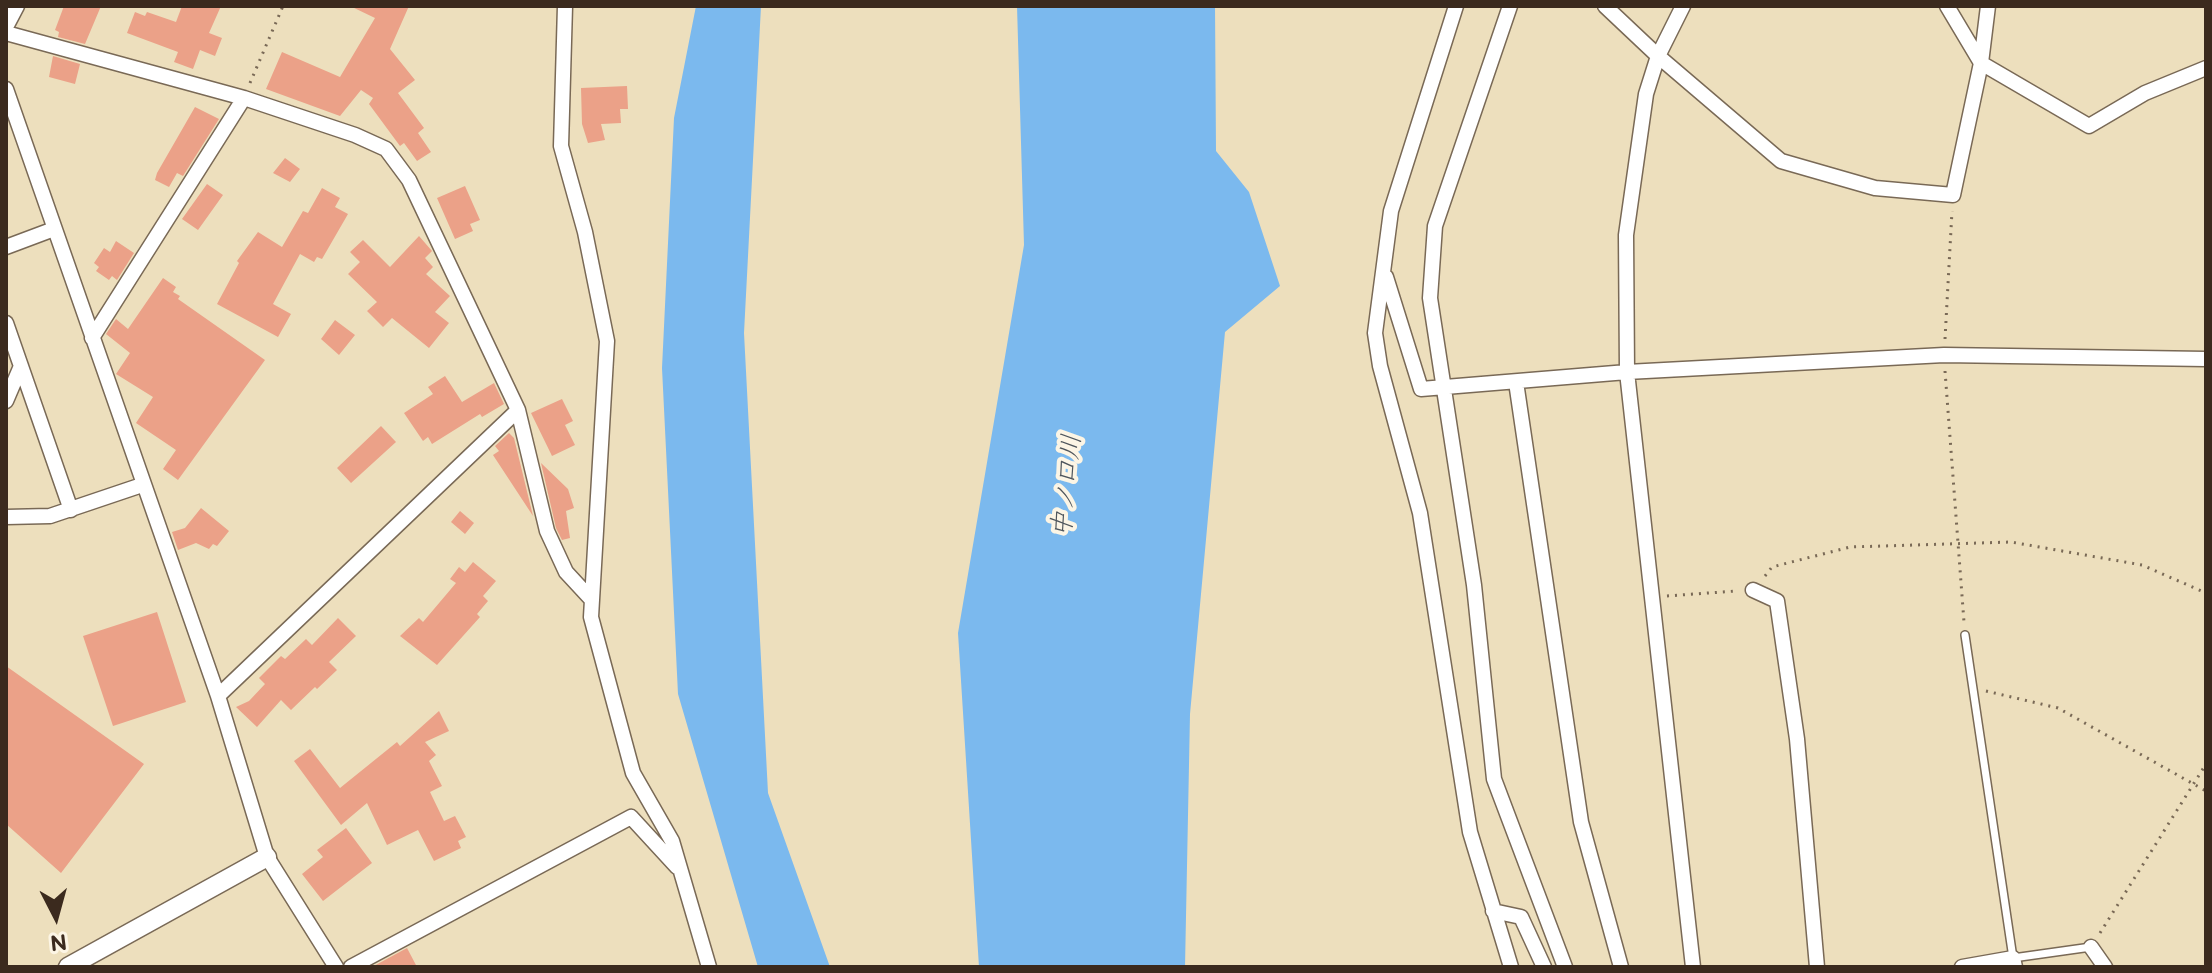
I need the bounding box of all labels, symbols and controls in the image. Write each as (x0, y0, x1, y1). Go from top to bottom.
water label: 中ノ口川 (1047, 433, 1089, 539)
north arrow (16, 877, 96, 957)
text: N (49, 927, 68, 956)

